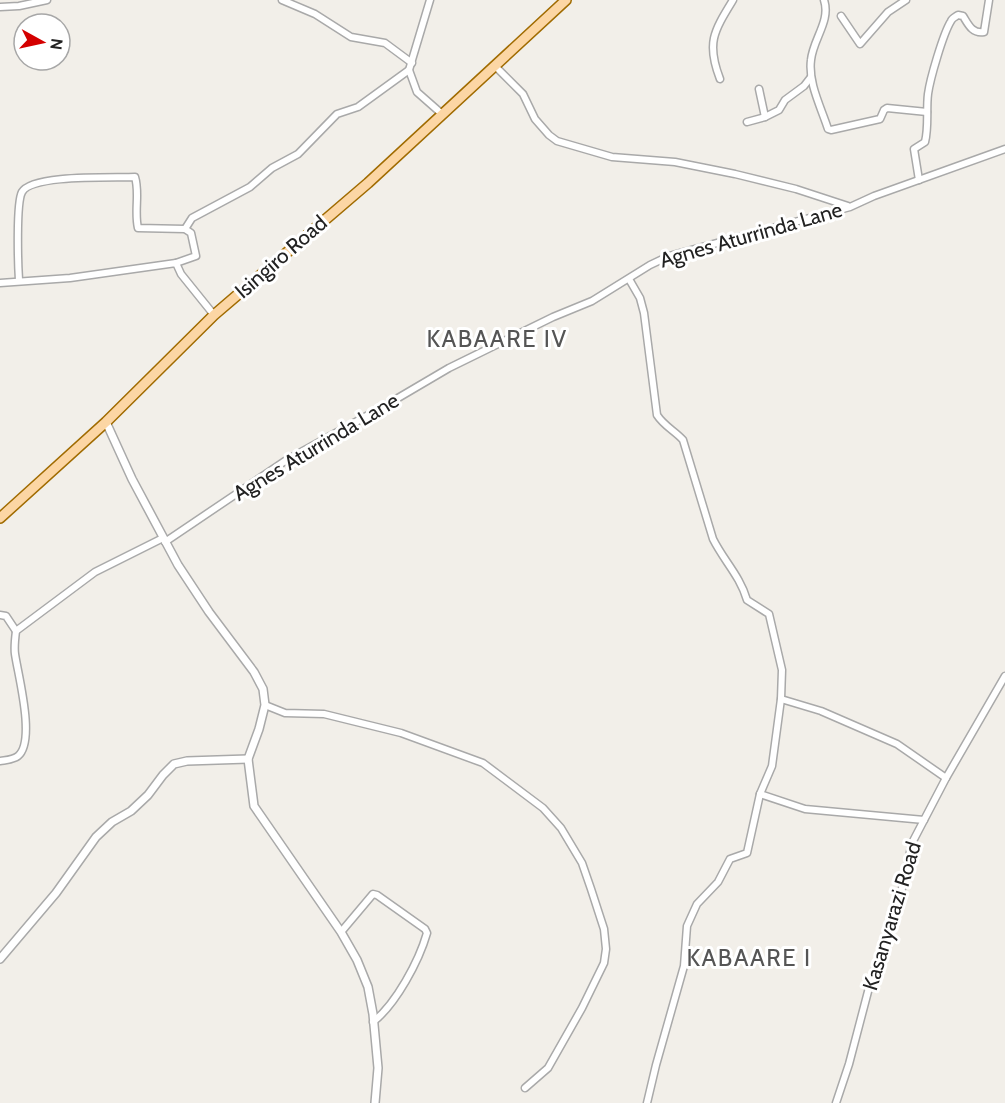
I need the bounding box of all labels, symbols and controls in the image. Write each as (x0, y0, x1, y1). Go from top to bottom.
north arrow (12, 12, 72, 72)
text: N (46, 37, 67, 51)
street label: Agnes Aturrinda Lane (657, 196, 845, 273)
street label: Isingiro Road (230, 210, 332, 303)
district label: KABAARE IV (426, 324, 568, 353)
street label: Agnes Aturrinda Lane (228, 387, 403, 506)
street label: Kasanyarazi Road (857, 839, 926, 993)
district label: KABAARE I (686, 943, 812, 972)

